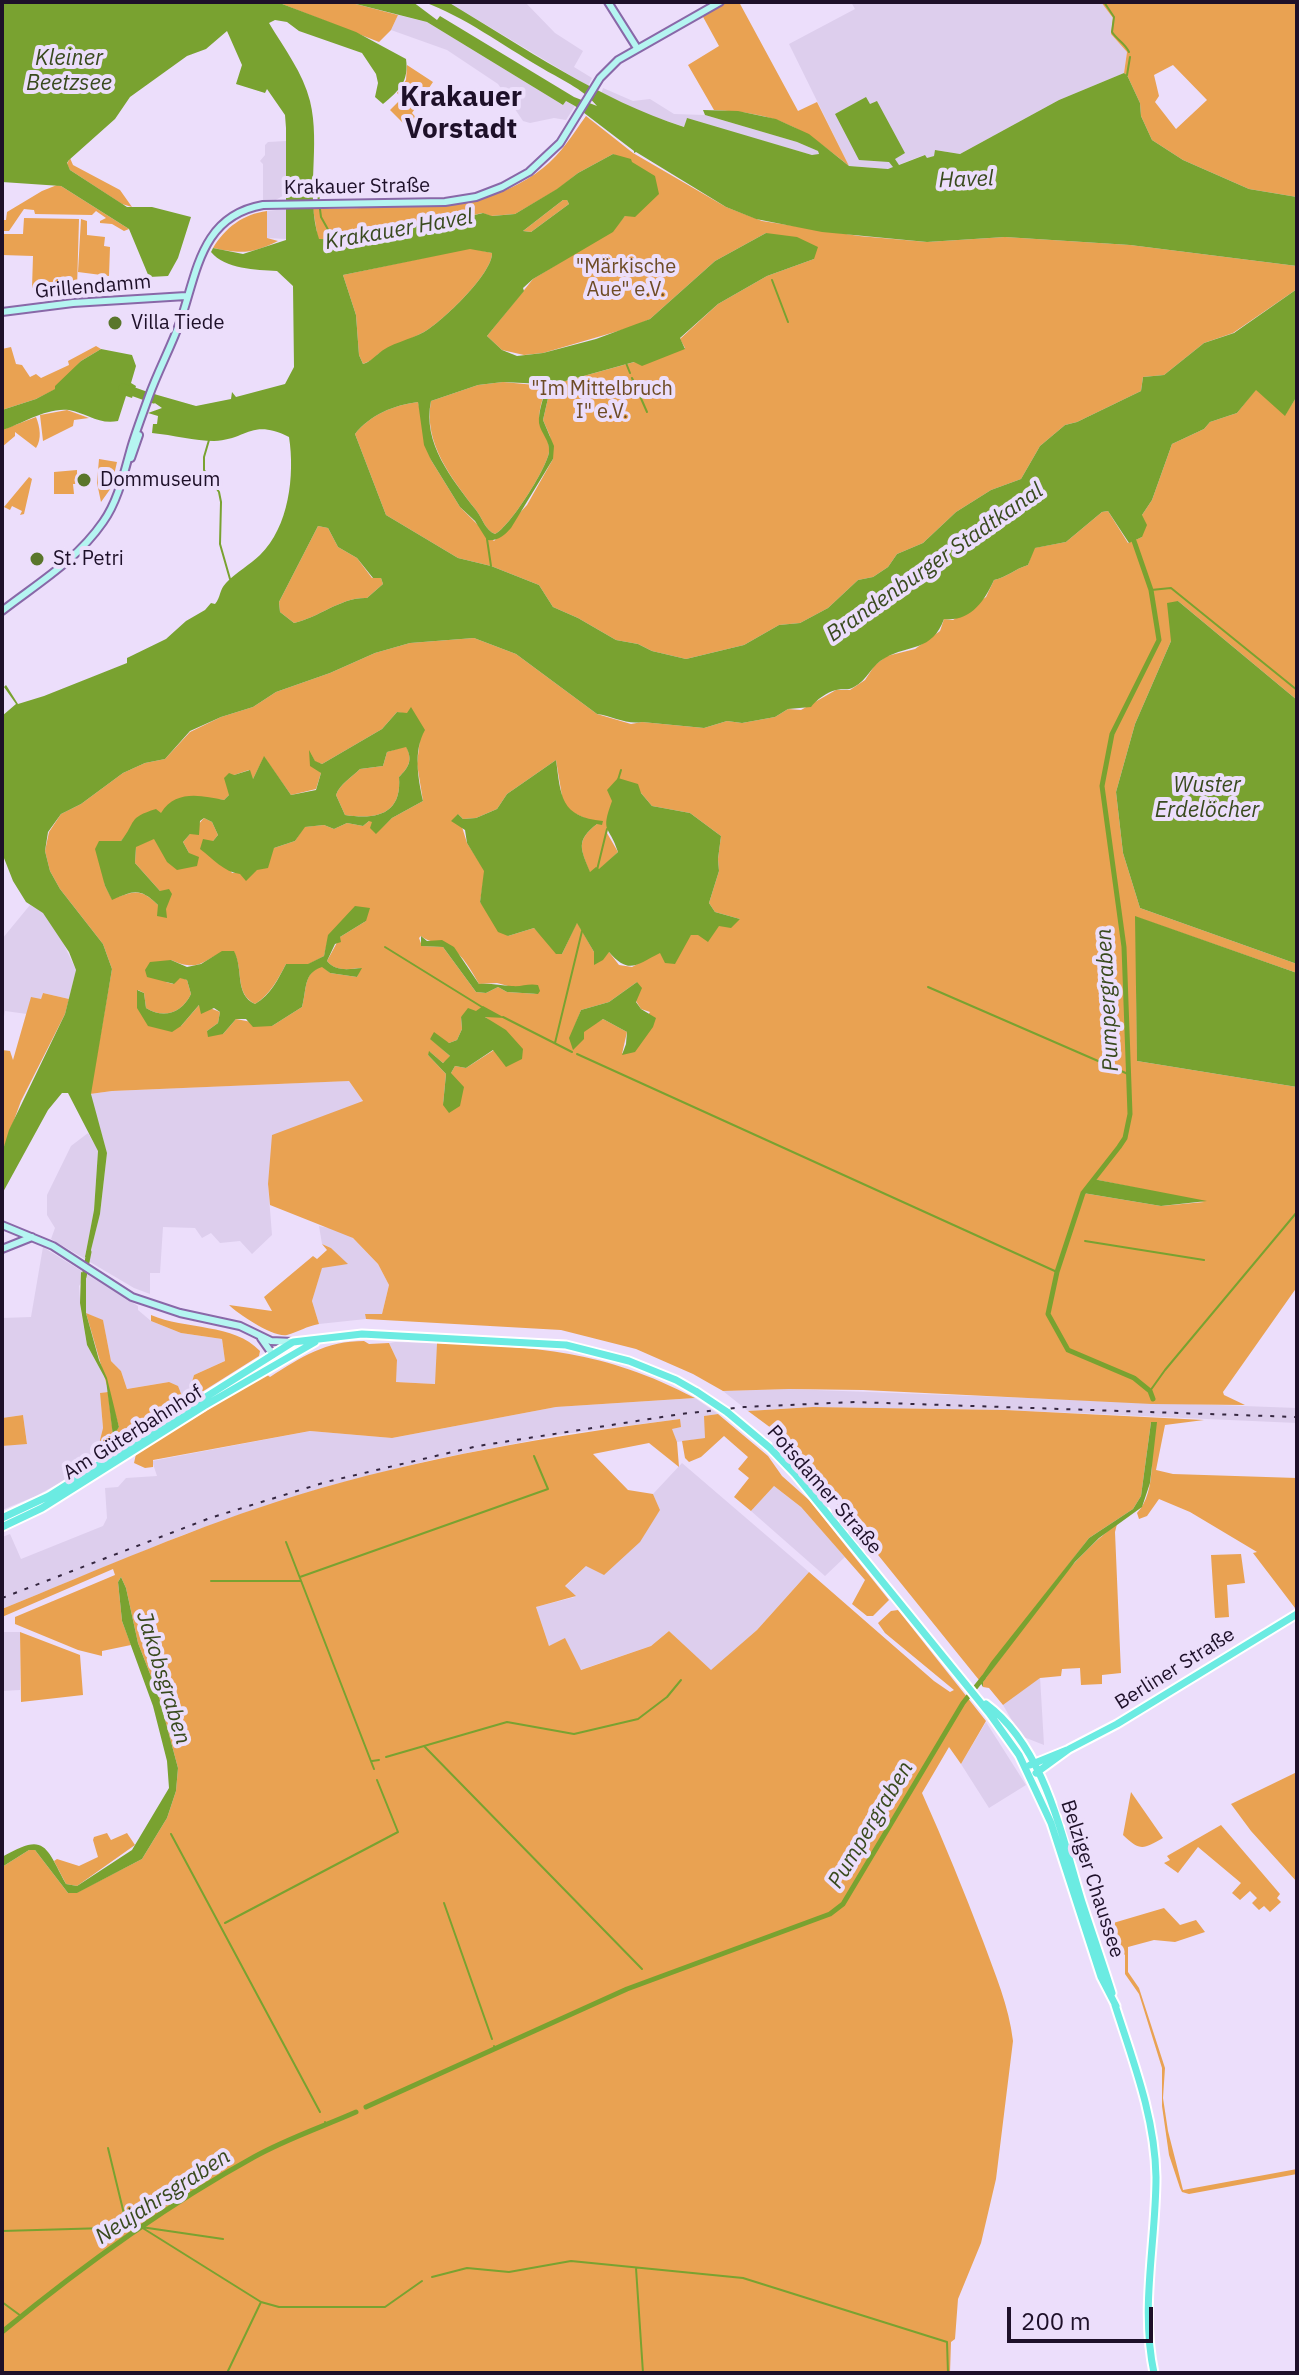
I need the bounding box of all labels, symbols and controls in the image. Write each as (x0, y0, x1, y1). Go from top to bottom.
water label: Kleiner Beetzsee (26, 46, 112, 98)
district label: Krakauer Vorstadt (400, 81, 522, 147)
water label: Havel (938, 166, 994, 194)
street label: Krakauer Straße (284, 174, 430, 200)
water label: Krakauer Havel (323, 204, 475, 256)
park label: "Märkische Aue" e.V. (576, 255, 676, 302)
street label: Grillendamm (34, 270, 152, 304)
place label: Villa Tiede (131, 311, 224, 335)
marker: Villa Tiede (106, 314, 124, 332)
park label: "Im Mittelbruch I" e.V. (531, 377, 673, 424)
place label: Dommuseum (100, 468, 220, 492)
marker: Dommuseum (75, 471, 93, 489)
water label: Brandenburger Stadtkanal (822, 478, 1048, 648)
place label: St. Petri (53, 547, 124, 571)
marker: St. Petri (28, 550, 46, 568)
water label: Wuster Erdelöcher (1155, 773, 1259, 824)
water label: Pumpergraben (1091, 928, 1125, 1072)
street label: Am Güterbahnhof (59, 1381, 207, 1485)
street label: Potsdamer Straße (762, 1421, 886, 1559)
water label: Jakobsgraben (130, 1608, 196, 1748)
street label: Berliner Straße (1111, 1623, 1239, 1715)
water label: Pumpergraben (823, 1757, 919, 1893)
street label: Belziger Chaussee (1055, 1797, 1129, 1961)
water label: Neujahrsgraben (91, 2144, 235, 2250)
scale bar (1011, 2291, 1157, 2341)
text: 200 m (1021, 2305, 1091, 2337)

